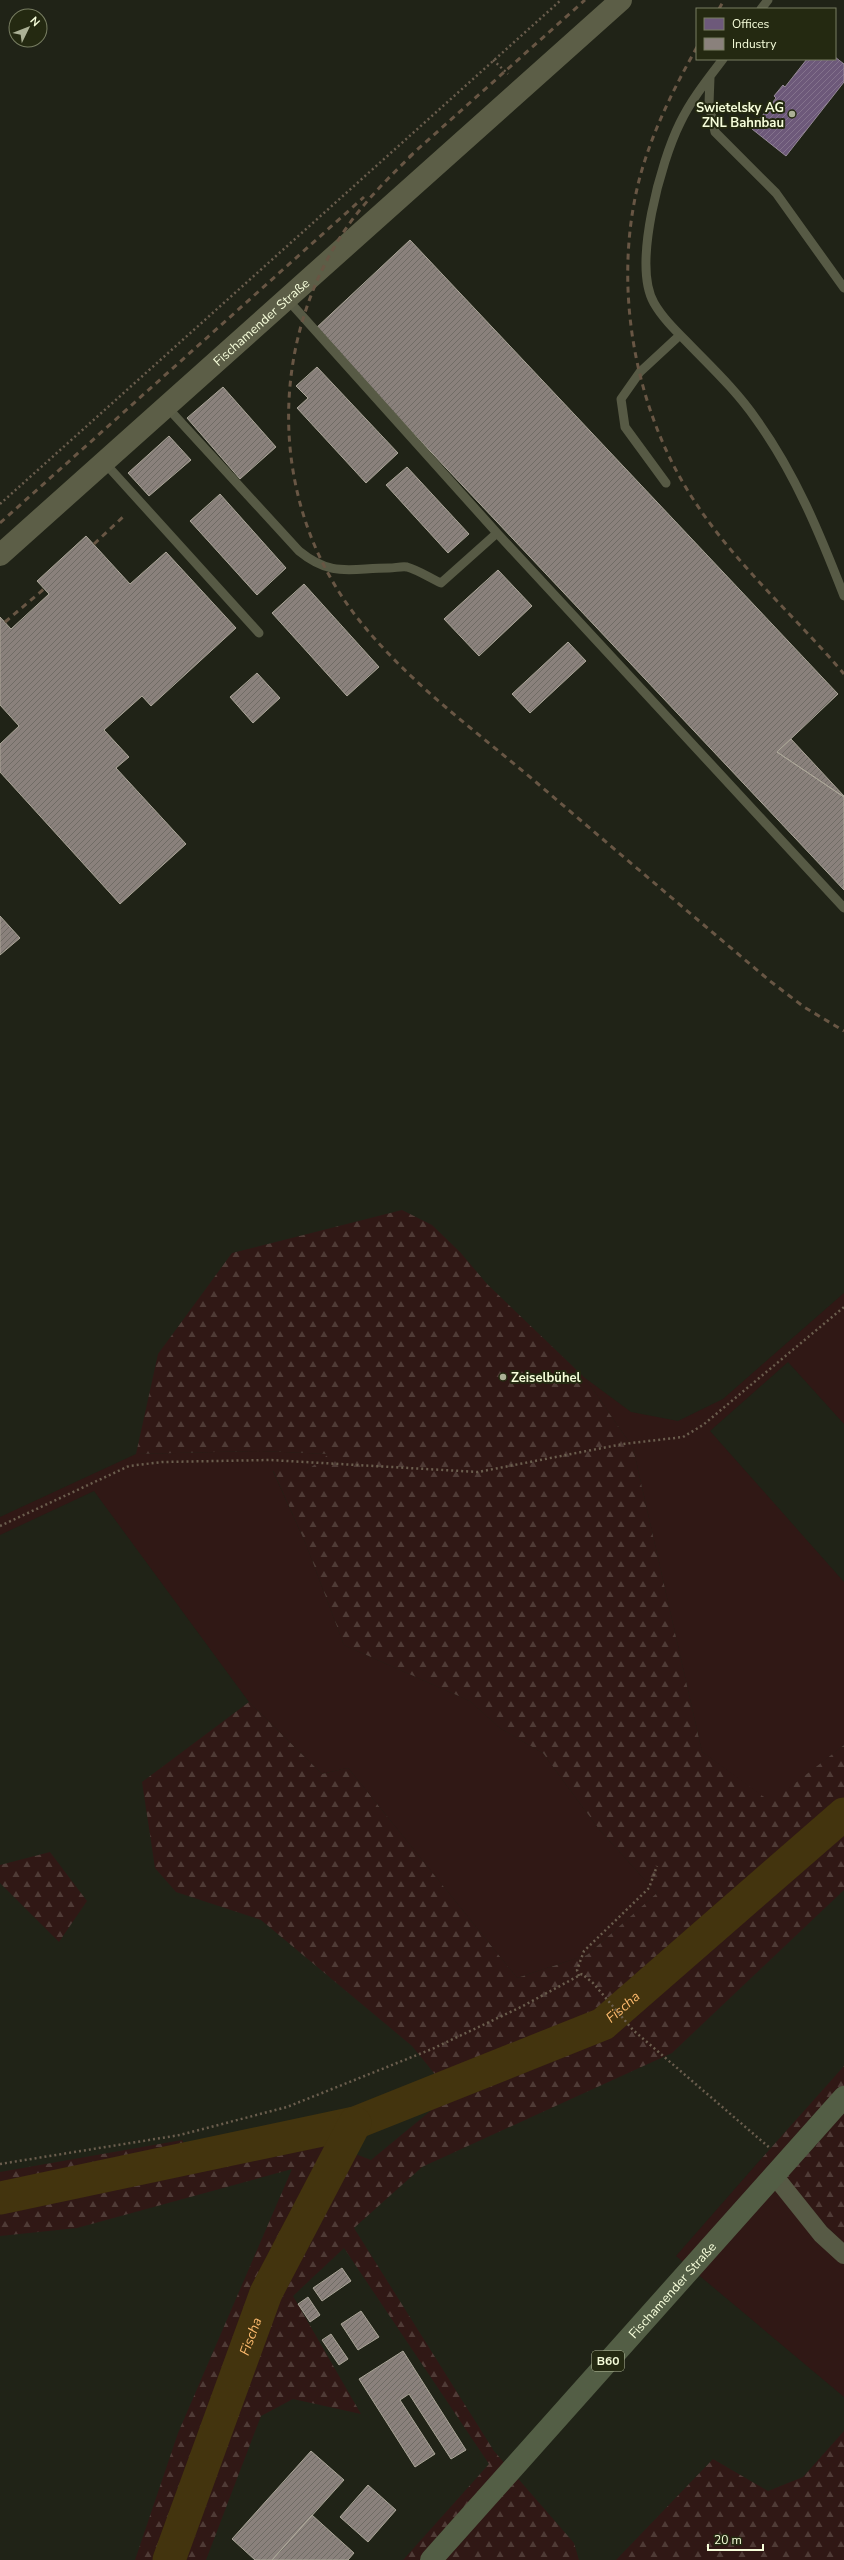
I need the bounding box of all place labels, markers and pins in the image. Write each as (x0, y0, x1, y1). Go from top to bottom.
place label: Swietelsky AG ZNL Bahnbau (696, 99, 784, 132)
marker: Swietelsky AG ZNL Bahnbau (787, 109, 797, 119)
place label: Zeiselbühel (511, 1369, 582, 1387)
marker: Zeiselbühel (498, 1372, 508, 1382)

